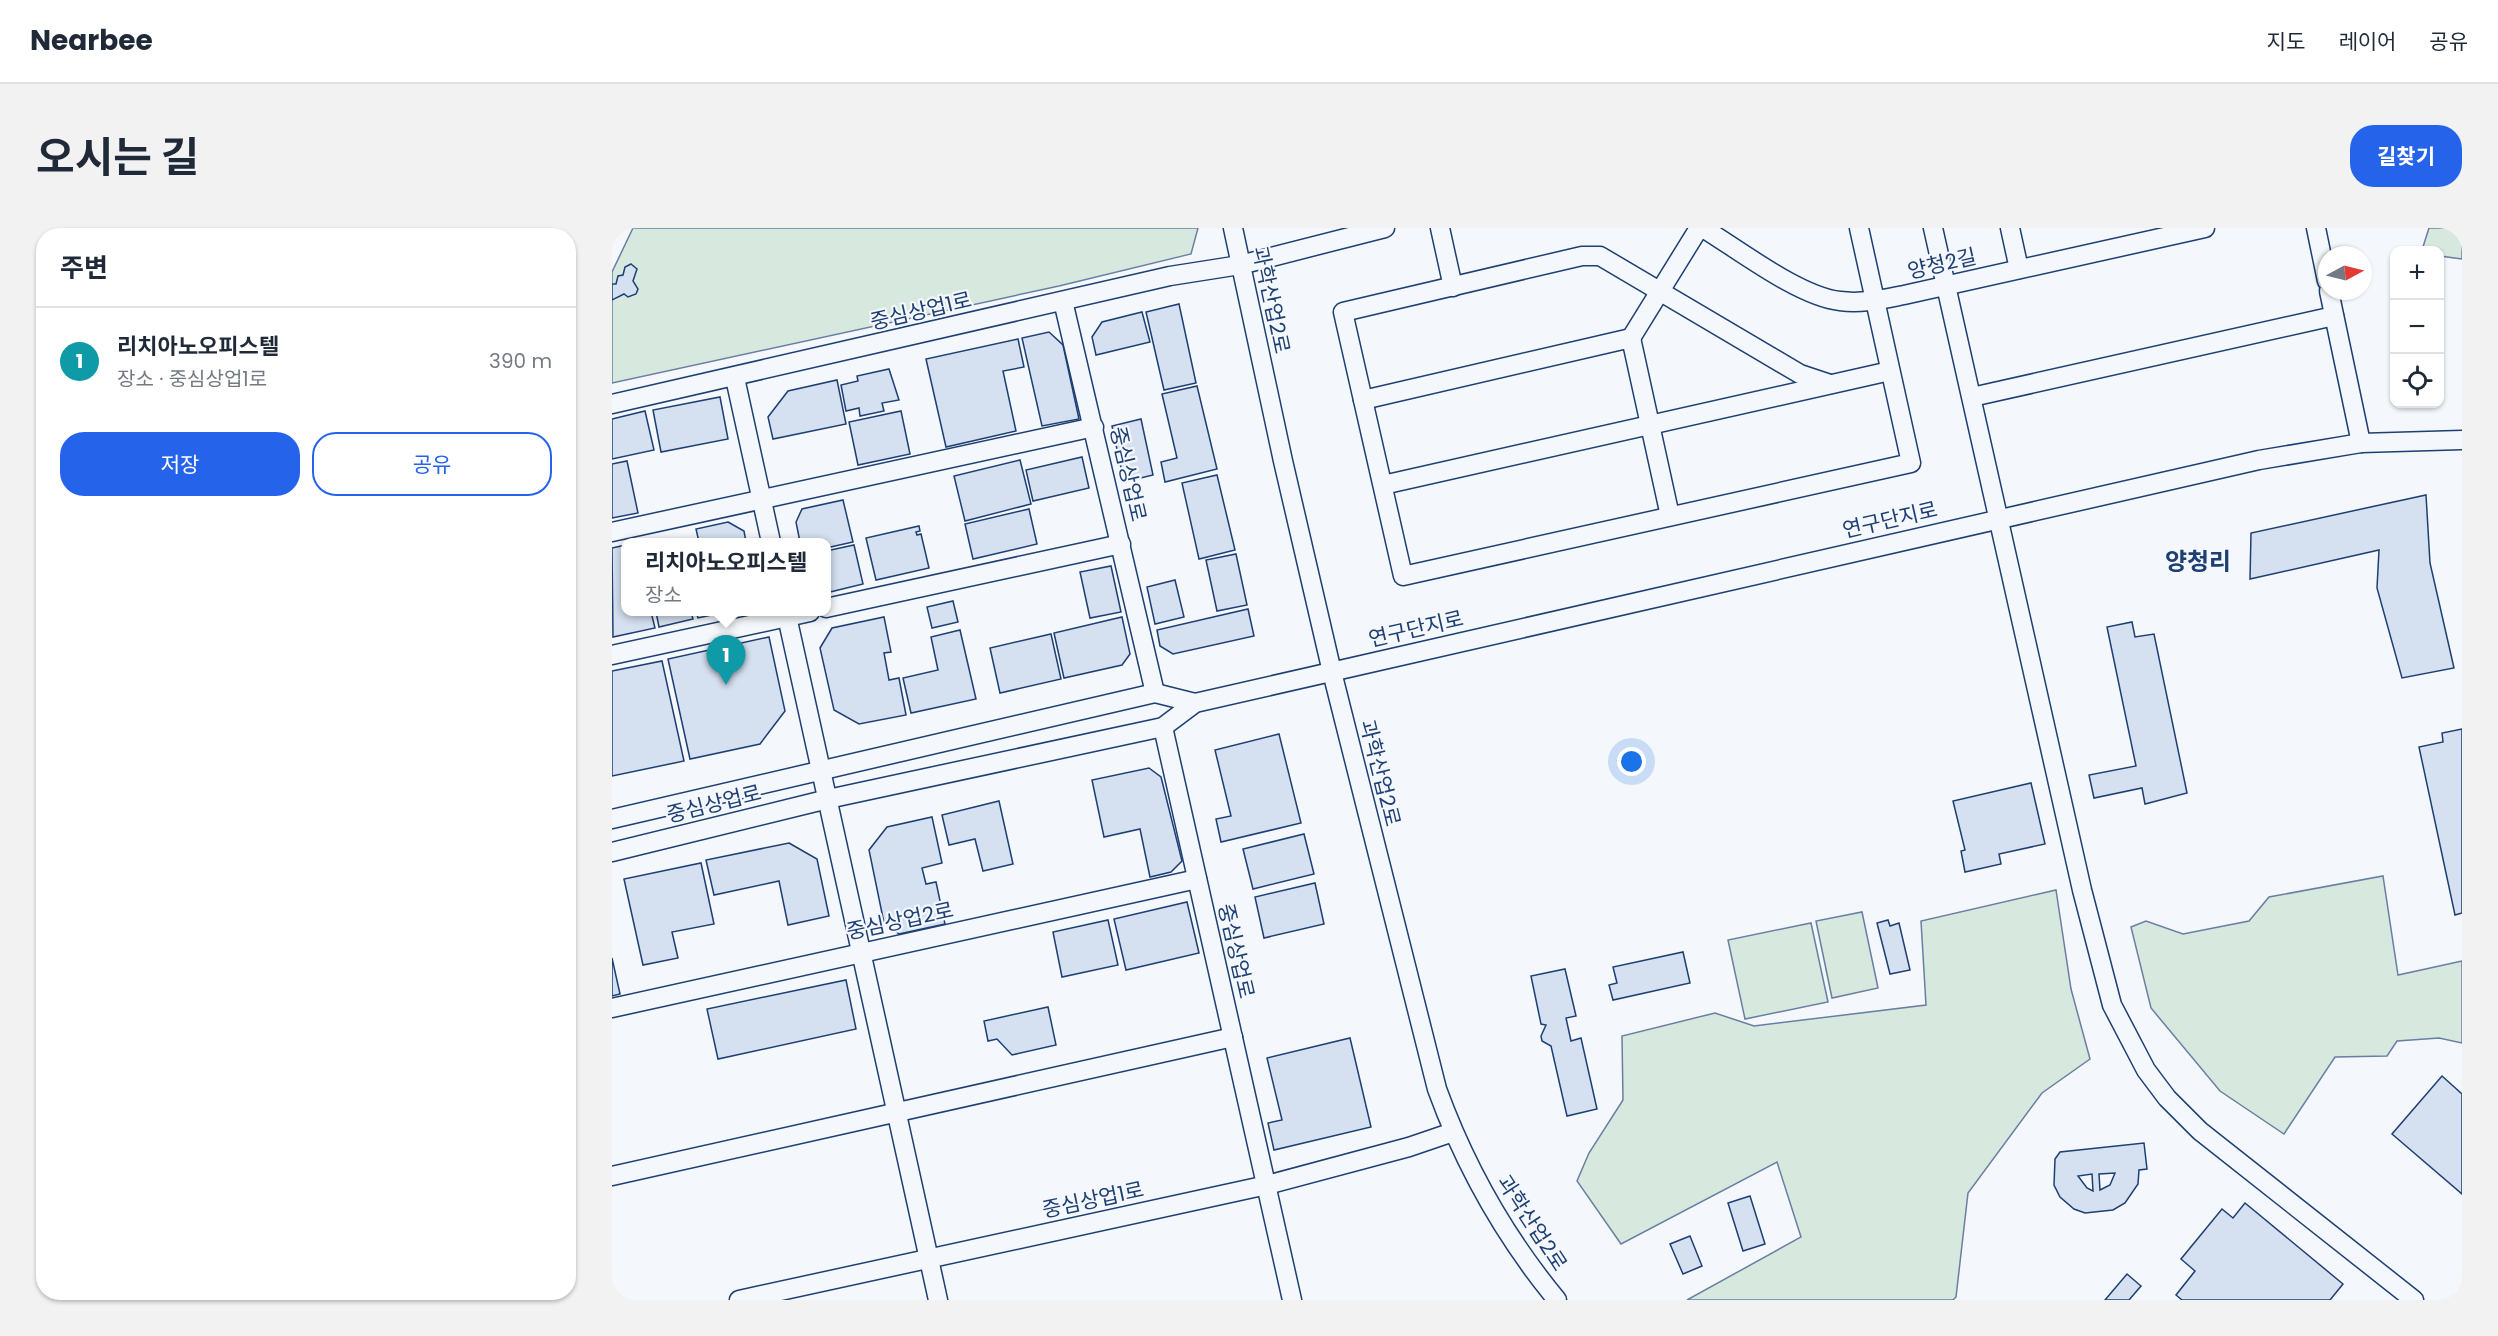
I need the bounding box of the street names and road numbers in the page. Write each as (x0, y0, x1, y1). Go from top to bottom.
street label: 양청2길 (1904, 242, 1979, 286)
street label: 과학산업2로 (1246, 244, 1297, 356)
street label: 중심상업1로 (867, 285, 974, 336)
street label: 중심상업로 (1103, 424, 1153, 524)
street label: 연구단지로 (1840, 495, 1940, 545)
street label: 연구단지로 (1366, 604, 1466, 654)
street label: 과학산업2로 (1353, 717, 1408, 829)
street label: 중심상업로 (664, 778, 764, 829)
street label: 중심상업2로 (844, 895, 956, 946)
street label: 중심상업로 (1211, 901, 1261, 1001)
street label: 과학산업2로 (1491, 1169, 1574, 1276)
street label: 중심상업1로 (1039, 1175, 1146, 1224)

